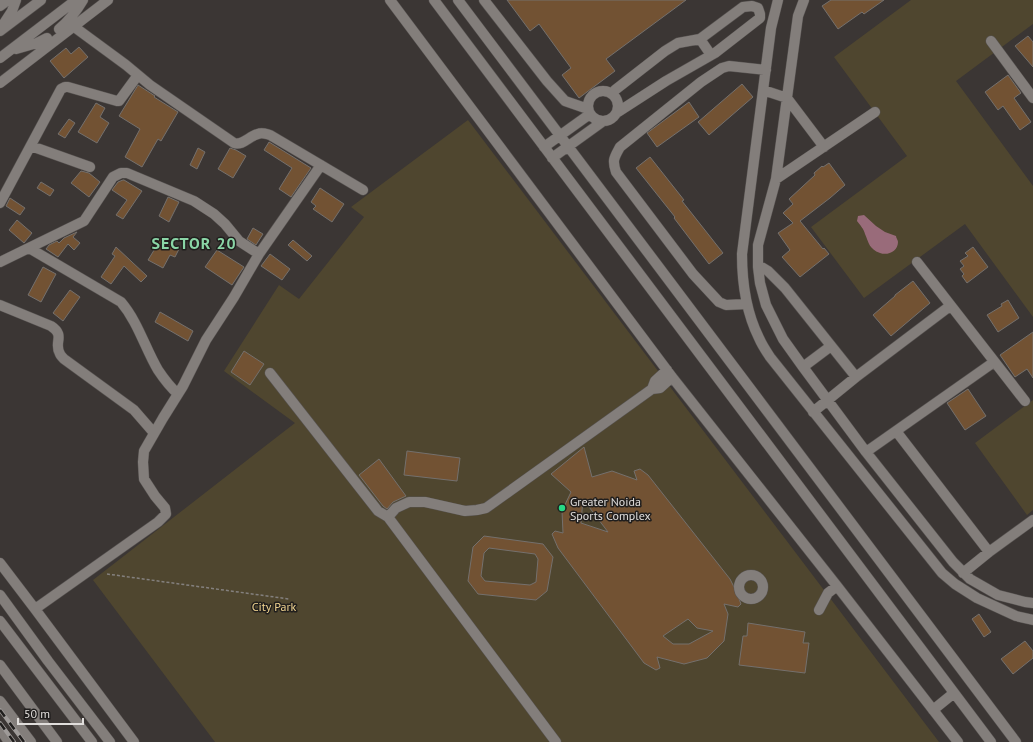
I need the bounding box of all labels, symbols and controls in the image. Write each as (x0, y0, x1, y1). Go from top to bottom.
district label: SECTOR 20 (151, 233, 237, 253)
place label: Greater Noida Sports Complex (570, 494, 651, 523)
marker: Greater Noida Sports Complex (557, 503, 567, 513)
park label: City Park (252, 599, 297, 614)
scale bar (18, 700, 83, 726)
text: 50 m (24, 706, 50, 721)

